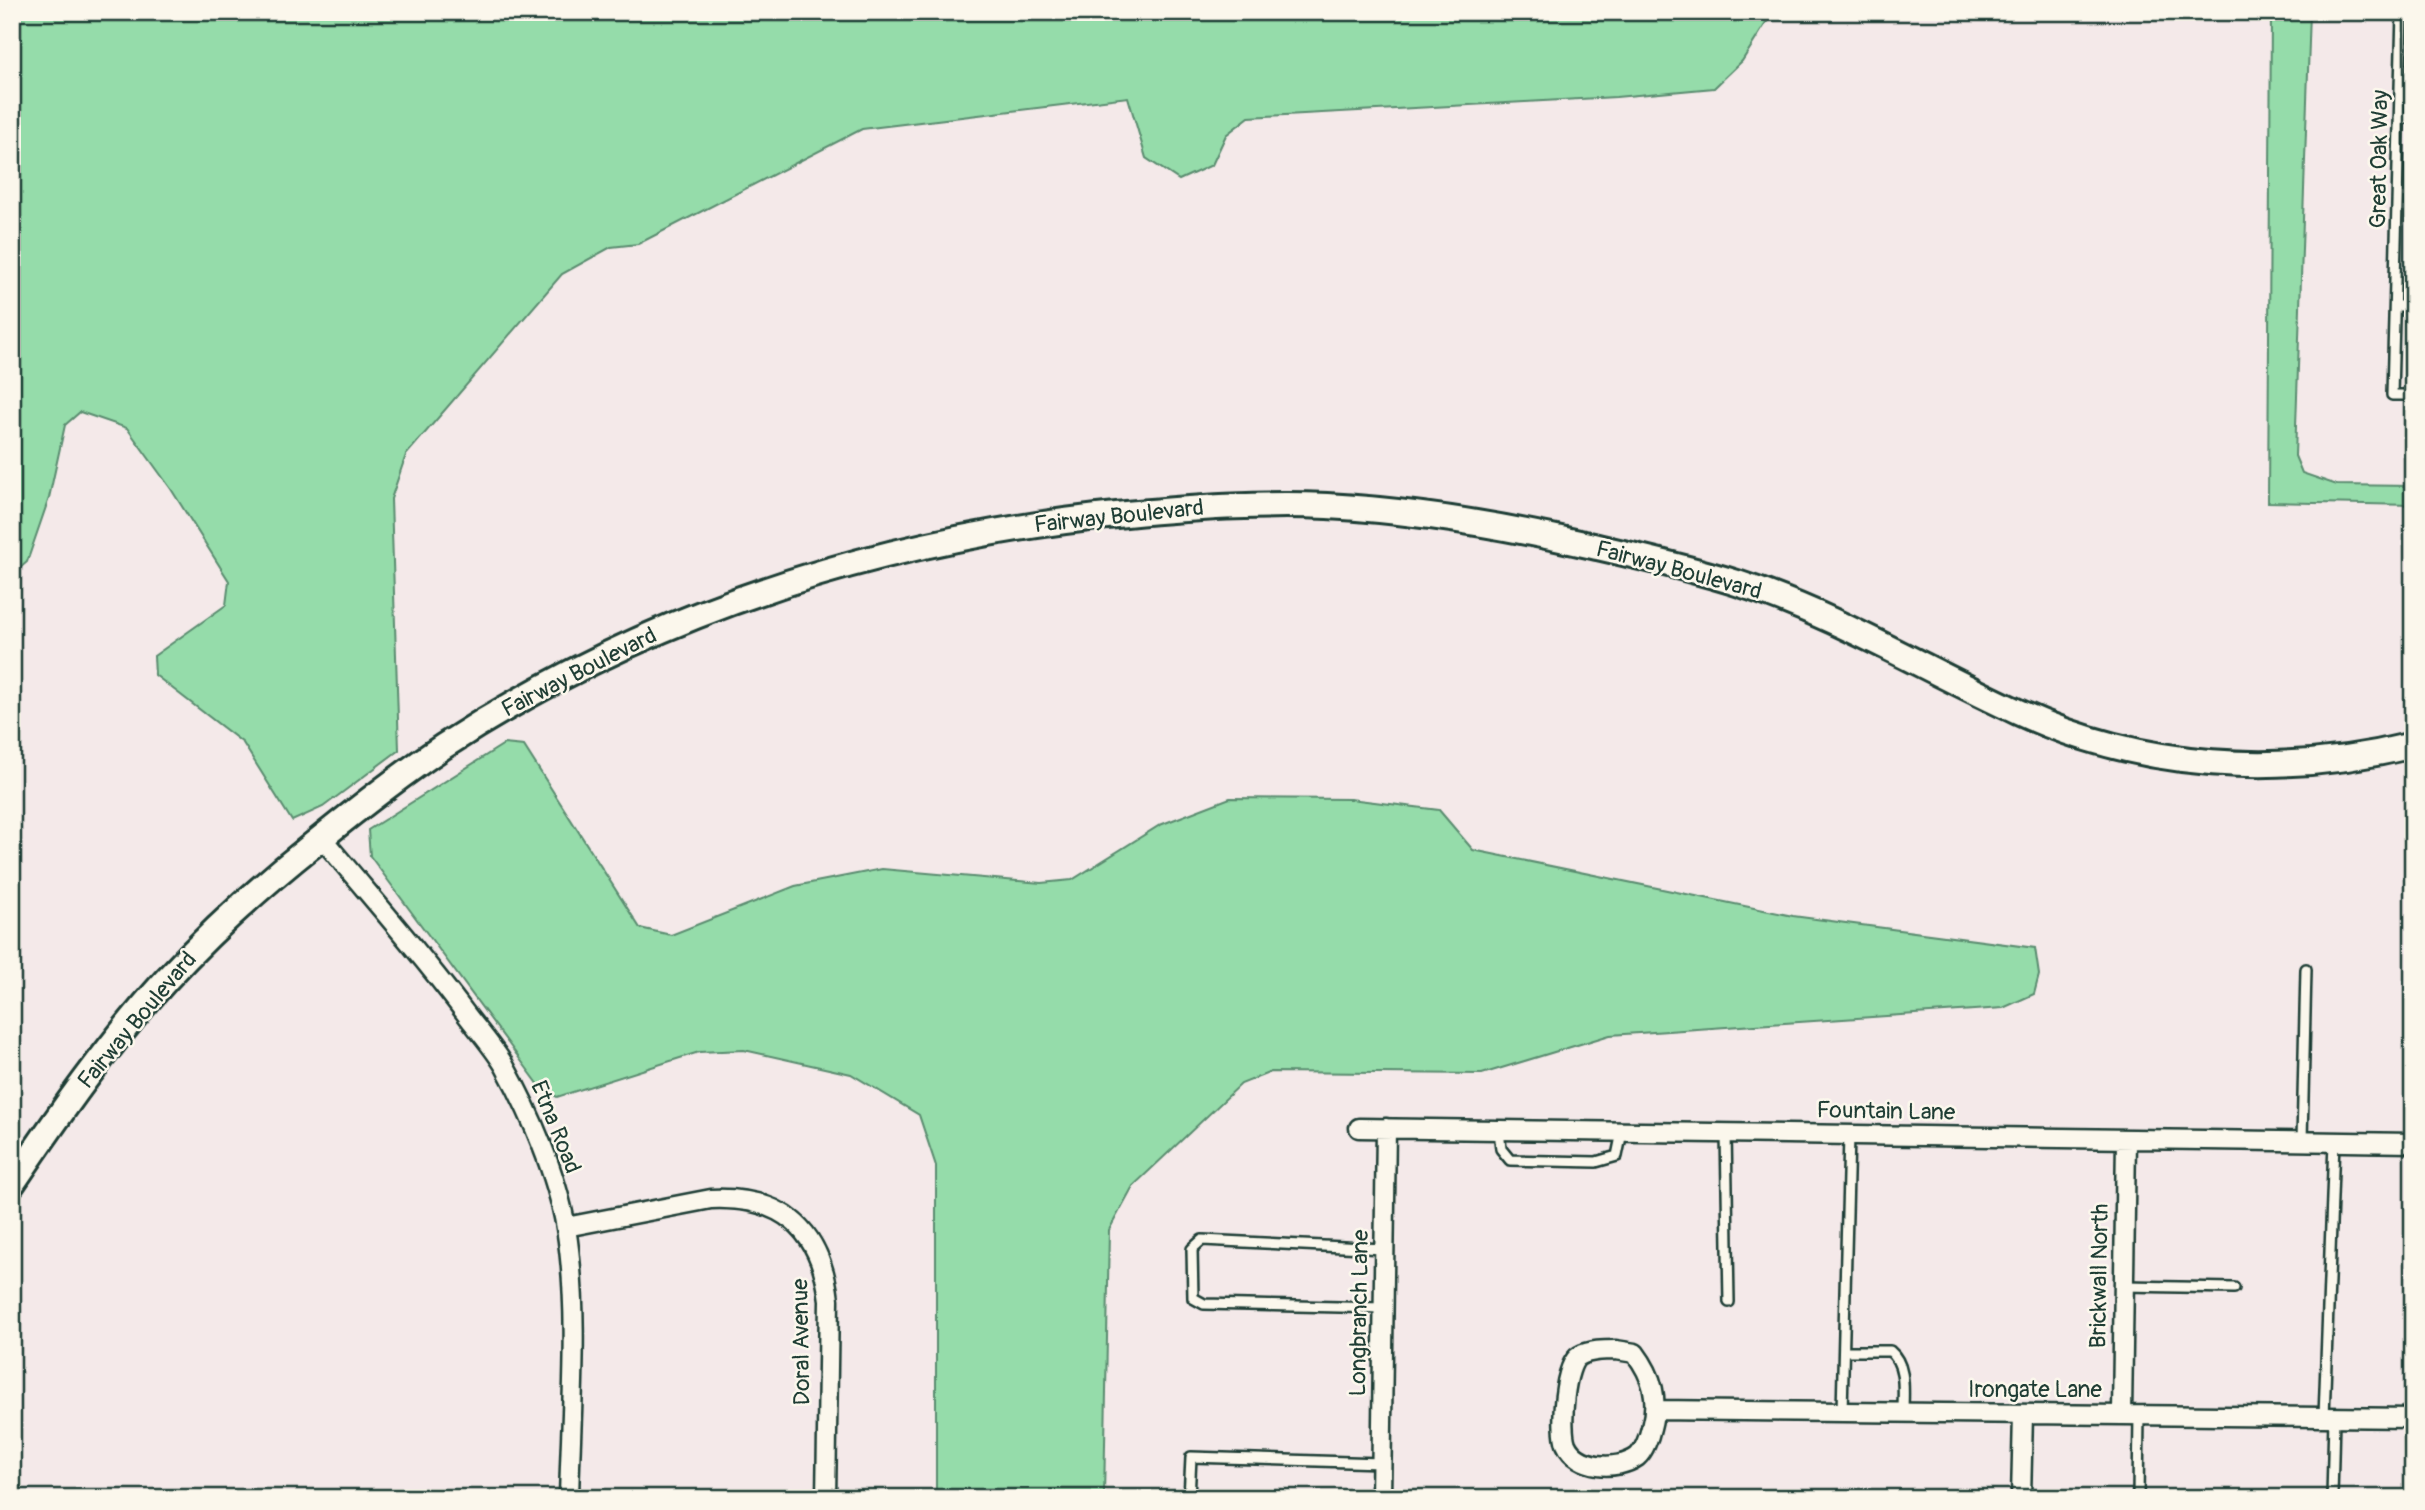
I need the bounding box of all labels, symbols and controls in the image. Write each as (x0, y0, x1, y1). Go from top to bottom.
street label: Great Oak Way (2363, 89, 2395, 229)
street label: Fairway Boulevard (1033, 493, 1205, 539)
street label: Fairway Boulevard (1593, 534, 1765, 606)
street label: Fairway Boulevard (497, 620, 661, 724)
street label: Fairway Boulevard (71, 945, 203, 1095)
street label: Etna Road (524, 1076, 588, 1178)
street label: Fountain Lane (1816, 1095, 1956, 1127)
street label: Brickwall North (2083, 1203, 2115, 1349)
street label: Longbranch Lane (1343, 1229, 1375, 1397)
street label: Doral Avenue (785, 1278, 817, 1406)
street label: Irongate Lane (1968, 1375, 2103, 1404)

